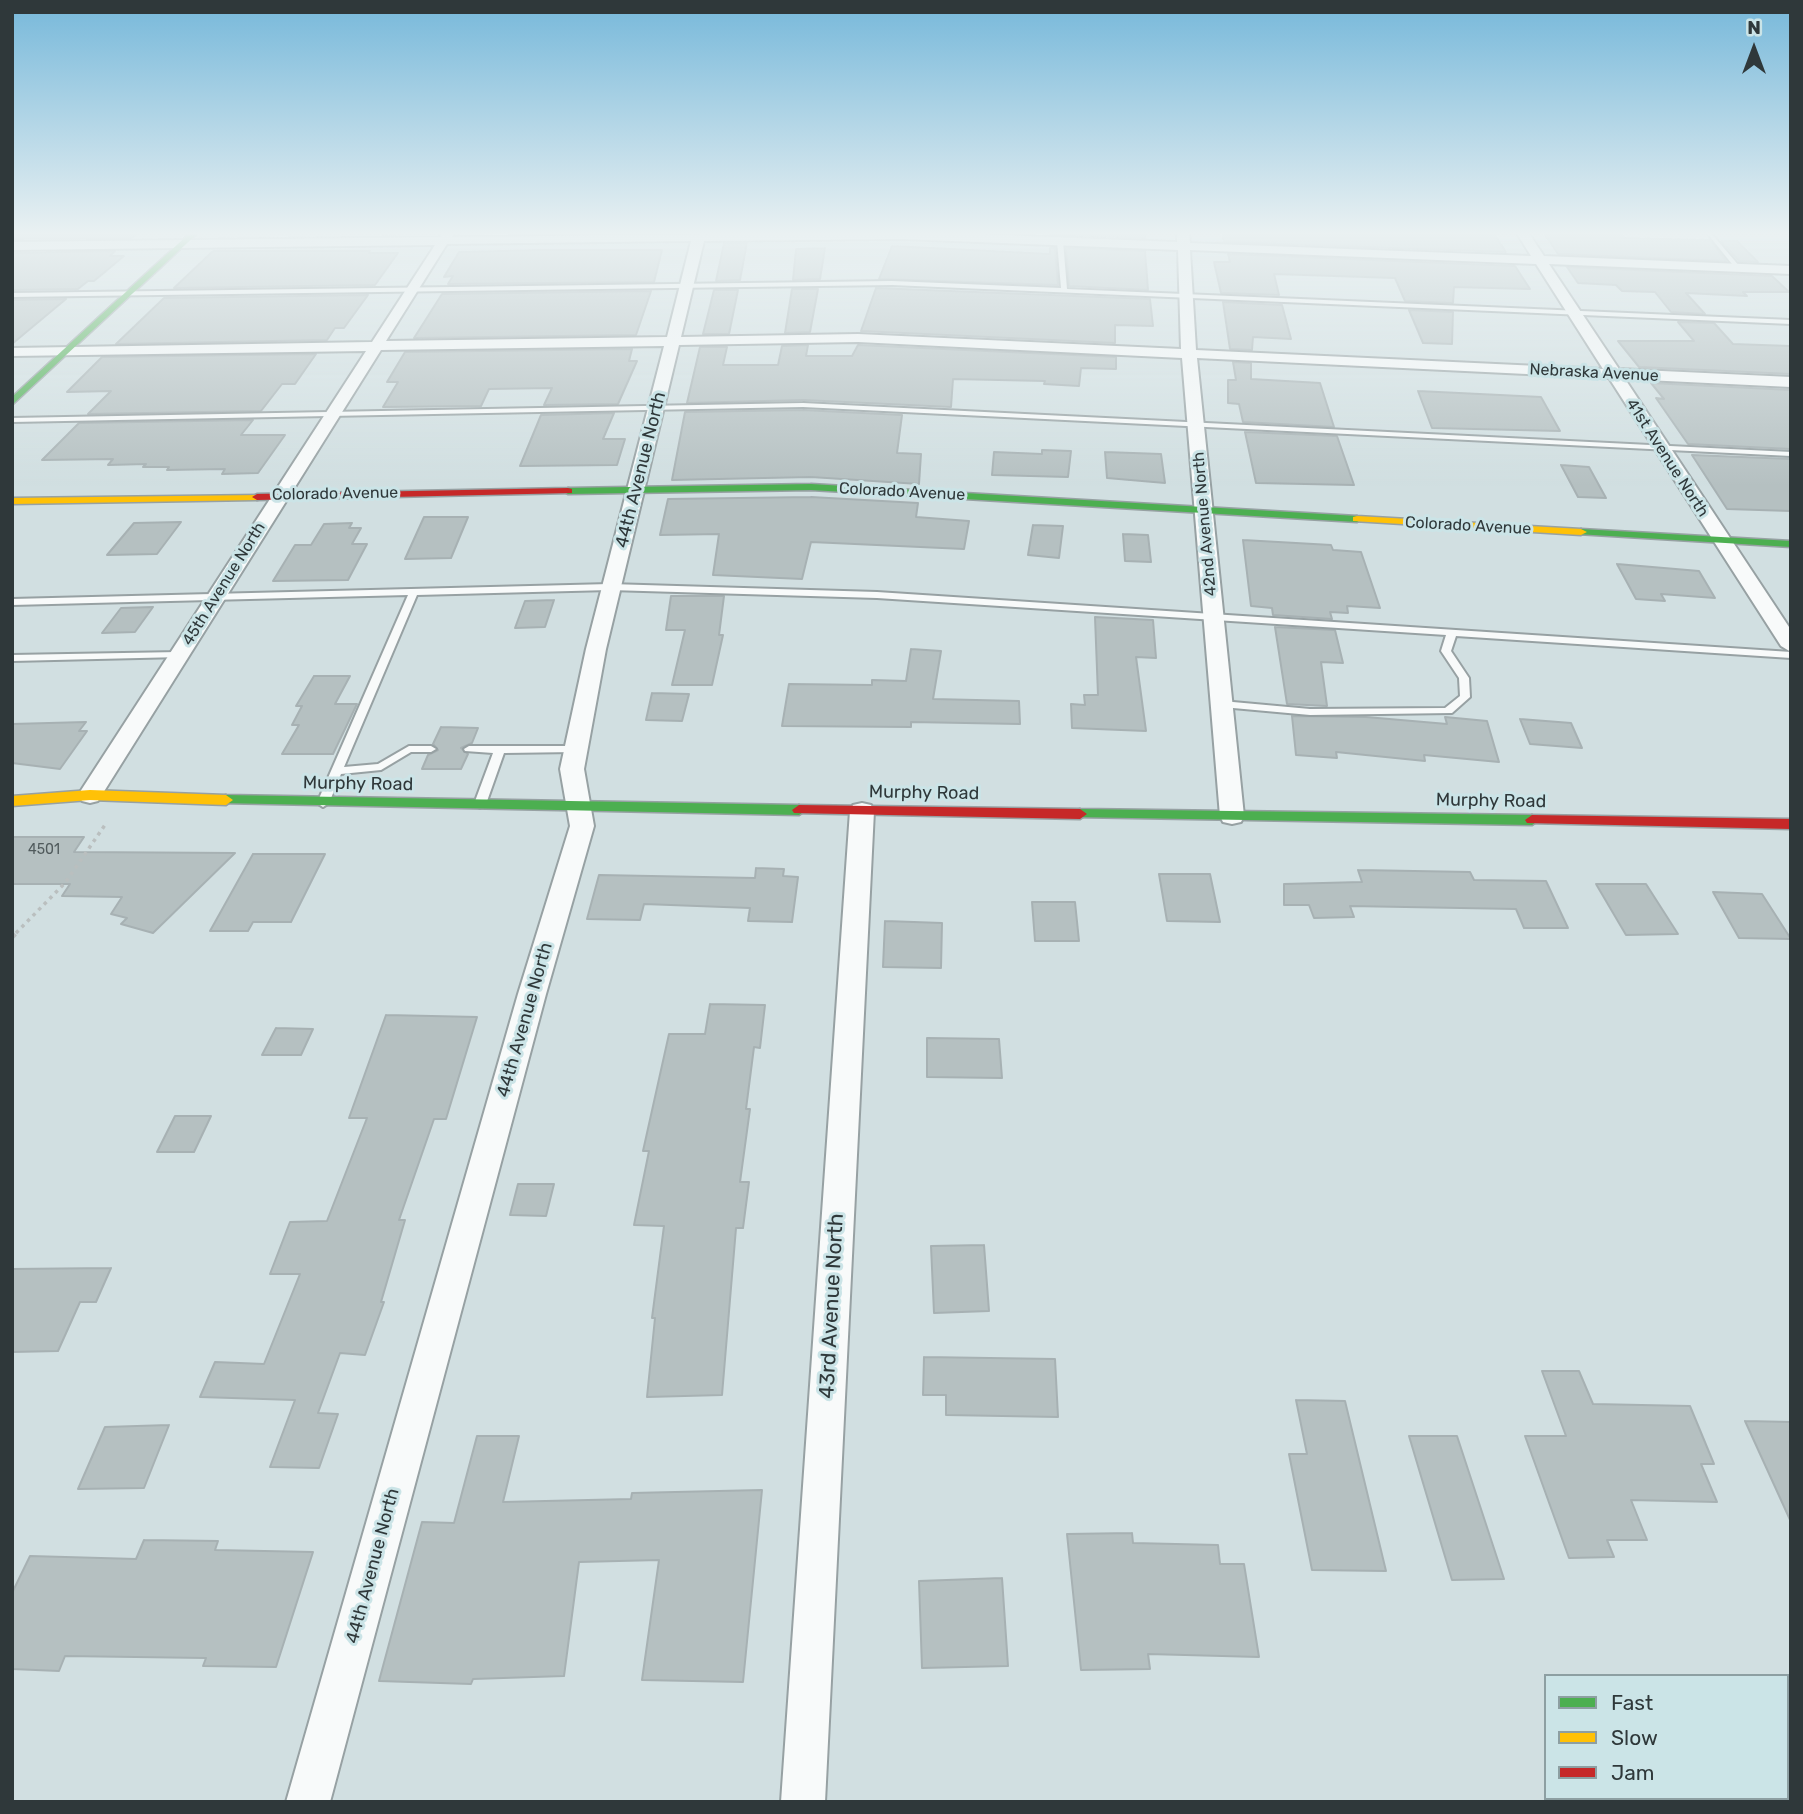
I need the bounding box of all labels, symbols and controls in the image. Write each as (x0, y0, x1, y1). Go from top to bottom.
north arrow (1719, 14, 1789, 84)
text: N (1747, 16, 1761, 39)
street label: Nebraska Avenue (1529, 360, 1659, 386)
street label: 44th Avenue North (611, 390, 671, 550)
street label: 41st Avenue North (1622, 395, 1712, 521)
street label: 42nd Avenue North (1189, 451, 1221, 597)
street label: Colorado Avenue (838, 479, 966, 505)
street label: Colorado Avenue (272, 483, 398, 505)
street label: Colorado Avenue (1404, 513, 1532, 539)
street label: 45th Avenue North (178, 519, 270, 649)
street label: Murphy Road (303, 772, 413, 796)
street label: Murphy Road (869, 781, 979, 805)
street label: Murphy Road (1436, 789, 1546, 813)
house number: 4501 (28, 842, 60, 858)
street label: 44th Avenue North (493, 940, 557, 1100)
street label: 43rd Avenue North (815, 1213, 849, 1399)
street label: 44th Avenue North (342, 1486, 404, 1646)
legend (1544, 1674, 1789, 1800)
text: Fast (1611, 1690, 1653, 1715)
text: Slow (1611, 1725, 1658, 1750)
text: Jam (1611, 1760, 1655, 1785)

